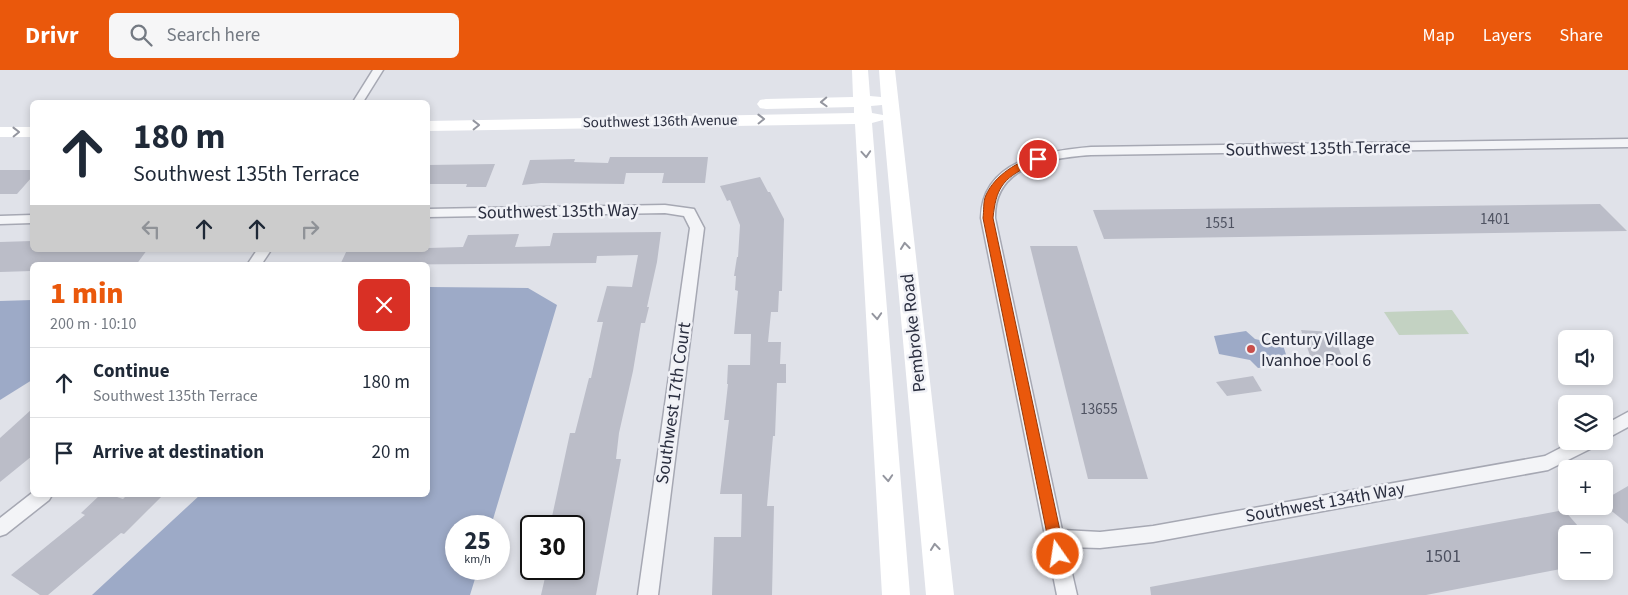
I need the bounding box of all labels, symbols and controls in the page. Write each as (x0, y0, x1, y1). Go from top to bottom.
search box (109, 13, 459, 58)
text: Drivr (25, 18, 79, 53)
icon: search (127, 21, 155, 49)
text: Search here (167, 22, 260, 49)
text: Map (1423, 23, 1455, 48)
text: Layers (1483, 23, 1532, 48)
text: Share (1560, 23, 1603, 48)
one-way arrow (820, 97, 828, 107)
street label: Southwest 136th Avenue (583, 110, 737, 133)
text: 180 m (133, 112, 225, 162)
one-way arrow (758, 114, 765, 124)
one-way arrow (472, 119, 480, 130)
icon: ahead (50, 120, 115, 185)
one-way arrow (13, 127, 21, 137)
street label: Southwest 135th Terrace (1225, 134, 1411, 163)
pin (1017, 138, 1059, 180)
icon: arrive (1024, 145, 1052, 173)
one-way arrow (860, 150, 871, 158)
text: Southwest 135th Terrace (133, 158, 359, 190)
street label: Southwest 135th Way (477, 198, 639, 225)
house number: 1401 (1480, 209, 1510, 230)
house number: 1551 (1205, 213, 1235, 234)
icon: left (137, 215, 165, 243)
icon: ahead (190, 215, 218, 243)
icon: ahead (243, 215, 271, 243)
icon: right (296, 215, 324, 243)
one-way arrow (900, 241, 911, 249)
text: 1 min (50, 272, 124, 315)
street label: Pembroke Road (895, 272, 932, 393)
button: close (358, 279, 410, 331)
one-way arrow (871, 312, 882, 320)
text: 200 m · 10:10 (50, 313, 137, 335)
street label: Southwest 17th Court (650, 321, 697, 486)
place label: Century Village Ivanhoe Pool 6 (1261, 327, 1374, 373)
map controls (1558, 330, 1613, 580)
button: sound (1558, 330, 1613, 385)
marker: Century Village Ivanhoe Pool 6 (1245, 343, 1257, 355)
text: Continue (93, 358, 170, 385)
icon: ahead (50, 369, 78, 397)
text: 180 m (362, 369, 410, 396)
text: Southwest 135th Terrace (93, 385, 258, 407)
button: layers (1558, 395, 1613, 450)
house number: 13655 (1080, 399, 1118, 420)
icon: arrive (50, 439, 78, 467)
text: Arrive at destination (93, 439, 264, 466)
text: 20 m (372, 439, 410, 466)
button: + (1558, 460, 1613, 515)
one-way arrow (883, 474, 894, 482)
street label: Southwest 134th Way (1243, 476, 1407, 529)
speed limit sign: 30 (520, 515, 585, 580)
text: 25 (464, 523, 491, 559)
button: − (1558, 525, 1613, 580)
position arrow (1031, 527, 1083, 579)
one-way arrow (930, 542, 941, 550)
house number: 1501 (1425, 544, 1461, 569)
text: km/h (464, 551, 491, 568)

